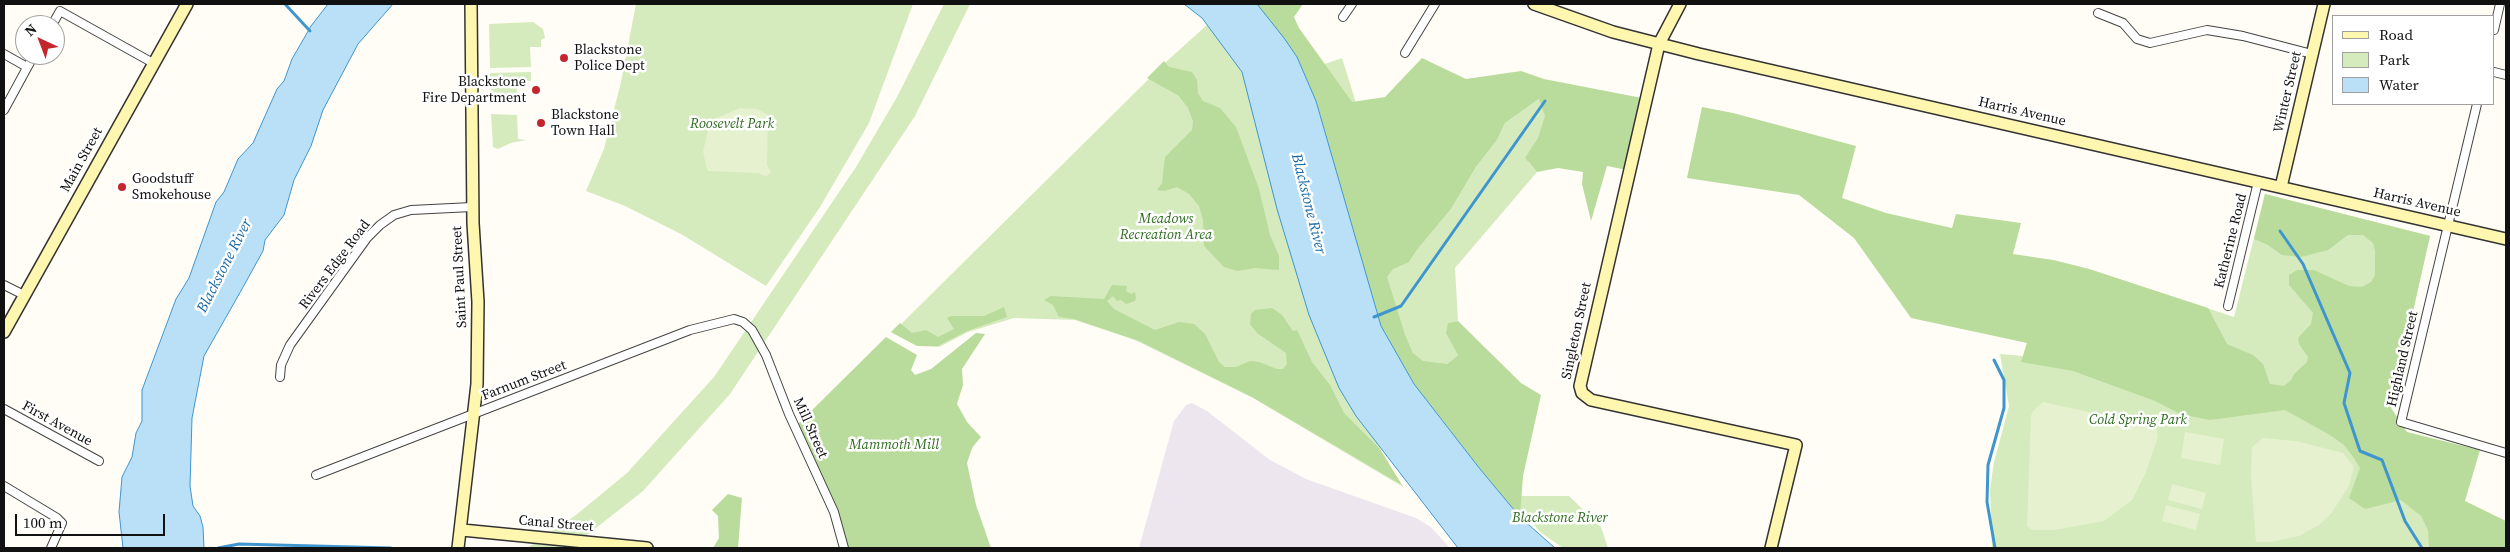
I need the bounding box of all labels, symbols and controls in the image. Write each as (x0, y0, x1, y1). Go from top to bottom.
north arrow (15, 15, 65, 65)
legend (2332, 15, 2495, 105)
text: N (20, 19, 41, 41)
text: Road (2379, 24, 2413, 45)
place label: Blackstone Police Dept (574, 42, 645, 74)
text: Park (2379, 49, 2410, 70)
street label: Winter Street (2270, 50, 2306, 134)
marker: Blackstone Police Dept (558, 52, 570, 64)
place label: Blackstone Fire Department (422, 74, 526, 106)
text: Water (2379, 74, 2419, 95)
marker: Blackstone Fire Department (530, 84, 542, 96)
street label: Harris Avenue (1977, 94, 2067, 130)
place label: Blackstone Town Hall (551, 107, 619, 140)
park label: Roosevelt Park (690, 116, 774, 132)
marker: Blackstone Town Hall (535, 117, 547, 129)
street label: Main Street (57, 125, 107, 195)
water label: Blackstone River (1287, 152, 1329, 256)
place label: Goodstuff Smokehouse (132, 171, 211, 203)
marker: Goodstuff Smokehouse (116, 181, 128, 193)
street label: Harris Avenue (2372, 185, 2462, 221)
street label: Katherine Road (2211, 192, 2251, 290)
park label: Meadows Recreation Area (1120, 211, 1212, 243)
water label: Blackstone River (194, 216, 256, 316)
street label: Rivers Edge Road (296, 217, 374, 313)
street label: Saint Paul Street (449, 226, 471, 328)
street label: Singleton Street (1559, 281, 1595, 381)
street label: Highland Street (2384, 310, 2422, 408)
street label: Farnum Street (479, 357, 569, 405)
street label: Mill Street (789, 395, 831, 461)
street label: First Avenue (19, 398, 95, 450)
park label: Cold Spring Park (2089, 412, 2187, 428)
park label: Mammoth Mill (849, 437, 939, 453)
scale bar (18, 504, 168, 536)
park label: Blackstone River (1512, 510, 1608, 526)
text: 100 m (23, 512, 63, 533)
street label: Canal Street (518, 512, 594, 536)

